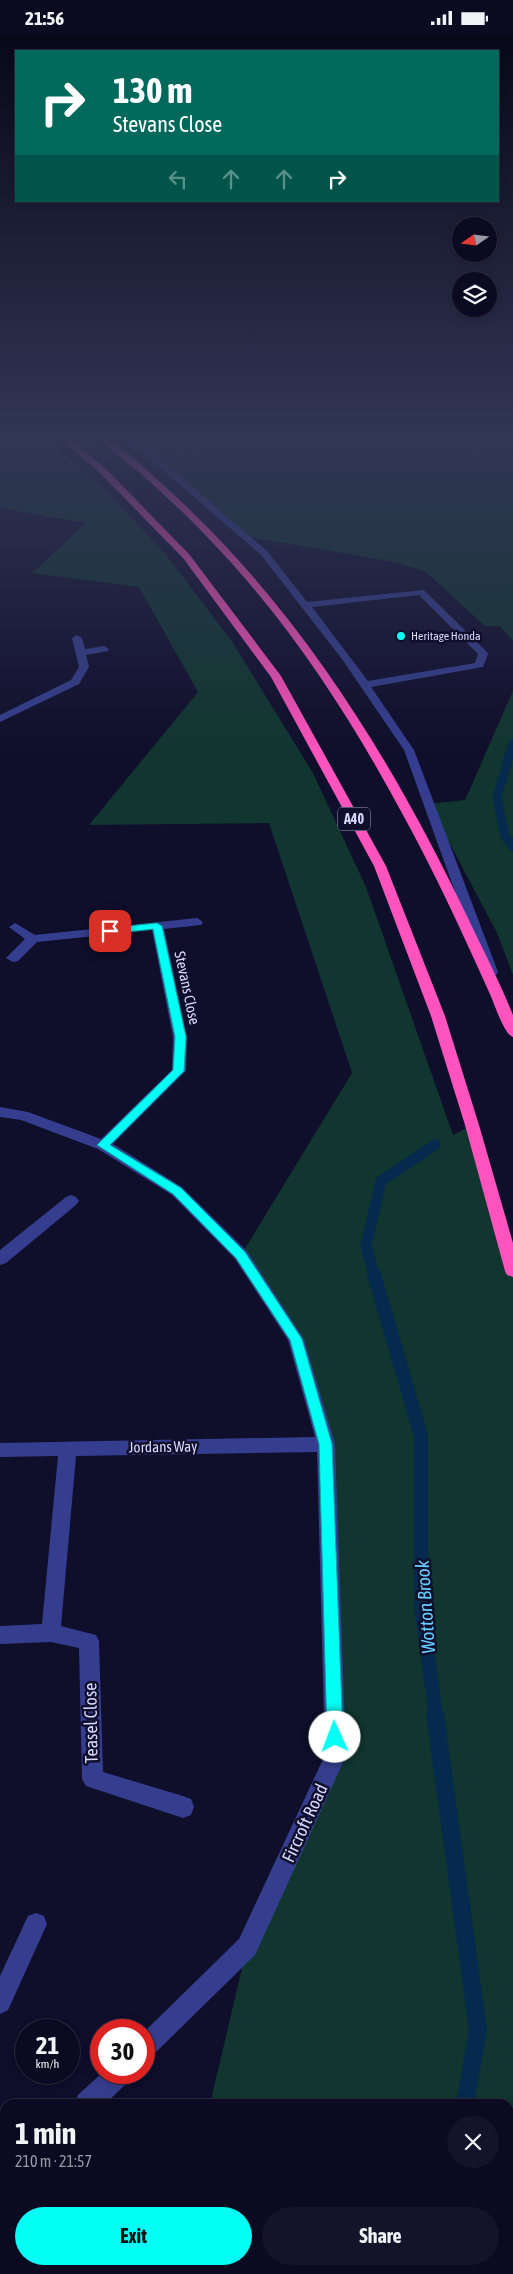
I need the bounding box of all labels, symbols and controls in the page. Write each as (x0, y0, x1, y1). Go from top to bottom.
text: 21:56 (25, 7, 64, 29)
icon: right (30, 70, 95, 135)
text: 130 m (113, 70, 192, 110)
text: Stevans Close (113, 111, 222, 137)
icon: left (164, 165, 192, 193)
icon: ahead (217, 165, 245, 193)
icon: ahead (270, 165, 298, 193)
icon: right (323, 165, 351, 193)
north arrow (452, 217, 498, 263)
map controls (452, 217, 497, 317)
button: layers (452, 272, 497, 317)
place label: Heritage Honda (411, 629, 480, 643)
marker: Heritage Honda (395, 630, 407, 642)
road number: A40 (338, 807, 370, 831)
pin (89, 910, 131, 952)
icon: arrive (96, 917, 124, 945)
street label: Stevans Close (171, 950, 204, 1026)
street label: Jordans Way (129, 1437, 197, 1456)
water label: Wotton Brook (411, 1559, 439, 1655)
street label: Teasel Close (79, 1682, 102, 1764)
position arrow (308, 1710, 360, 1762)
street label: Fircroft Road (277, 1780, 332, 1865)
speed limit sign: 30 (90, 2019, 155, 2084)
text: 21 (36, 2031, 59, 2059)
text: km/h (36, 2057, 59, 2071)
text: 1 min (15, 2116, 76, 2150)
button: close (447, 2116, 499, 2168)
text: 210 m · 21:57 (15, 2152, 92, 2170)
button: Exit (15, 2207, 252, 2265)
button: Share (262, 2207, 499, 2265)

